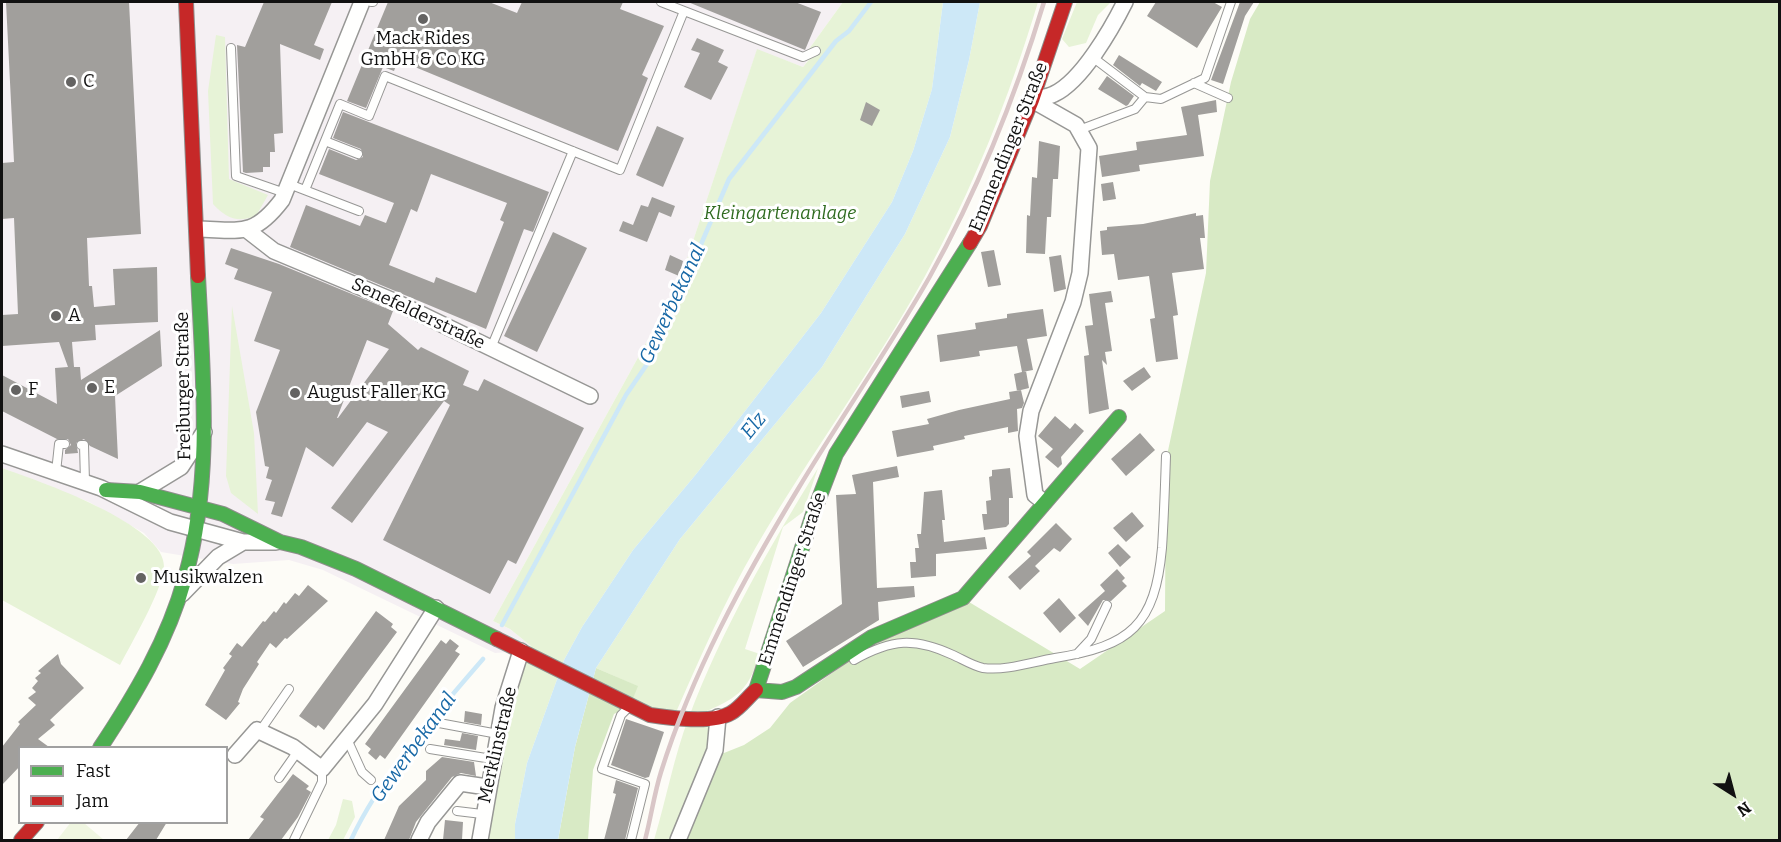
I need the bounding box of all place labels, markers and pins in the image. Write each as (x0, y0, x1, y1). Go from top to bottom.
marker: Mack Rides GmbH & Co KG (416, 12, 430, 26)
place label: Mack Rides GmbH & Co KG (361, 28, 485, 70)
place label: C (83, 71, 95, 93)
marker: C (64, 75, 78, 89)
place label: A (68, 305, 81, 327)
marker: A (49, 309, 63, 323)
place label: E (104, 377, 115, 399)
place label: F (28, 379, 38, 401)
marker: E (85, 381, 99, 395)
place label: August Faller KG (307, 382, 447, 404)
marker: F (9, 383, 23, 397)
marker: August Faller KG (288, 386, 302, 400)
place label: Musikwalzen (153, 567, 263, 589)
marker: Musikwalzen (134, 571, 148, 585)

